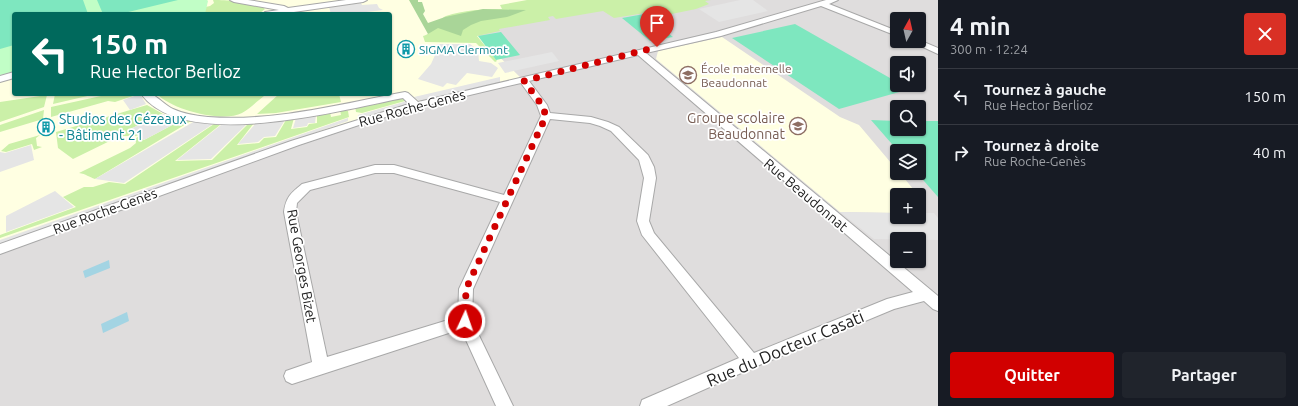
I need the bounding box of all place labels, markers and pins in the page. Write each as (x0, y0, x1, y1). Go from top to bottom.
pin (640, 6, 674, 47)
building icon: SIGMA Clermont (396, 39, 416, 59)
place label: SIGMA Clermont (419, 43, 508, 56)
place label: École maternelle Beaudonnat (701, 62, 792, 89)
school or university icon: École maternelle Beaudonnat (678, 65, 698, 85)
place label: Groupe scolaire Beaudonnat (687, 110, 785, 142)
place label: Studios des Cézeaux - Bâtiment 21 (59, 111, 187, 143)
school or university icon: Groupe scolaire Beaudonnat (788, 116, 808, 136)
building icon: Studios des Cézeaux - Bâtiment 21 (36, 117, 56, 137)

